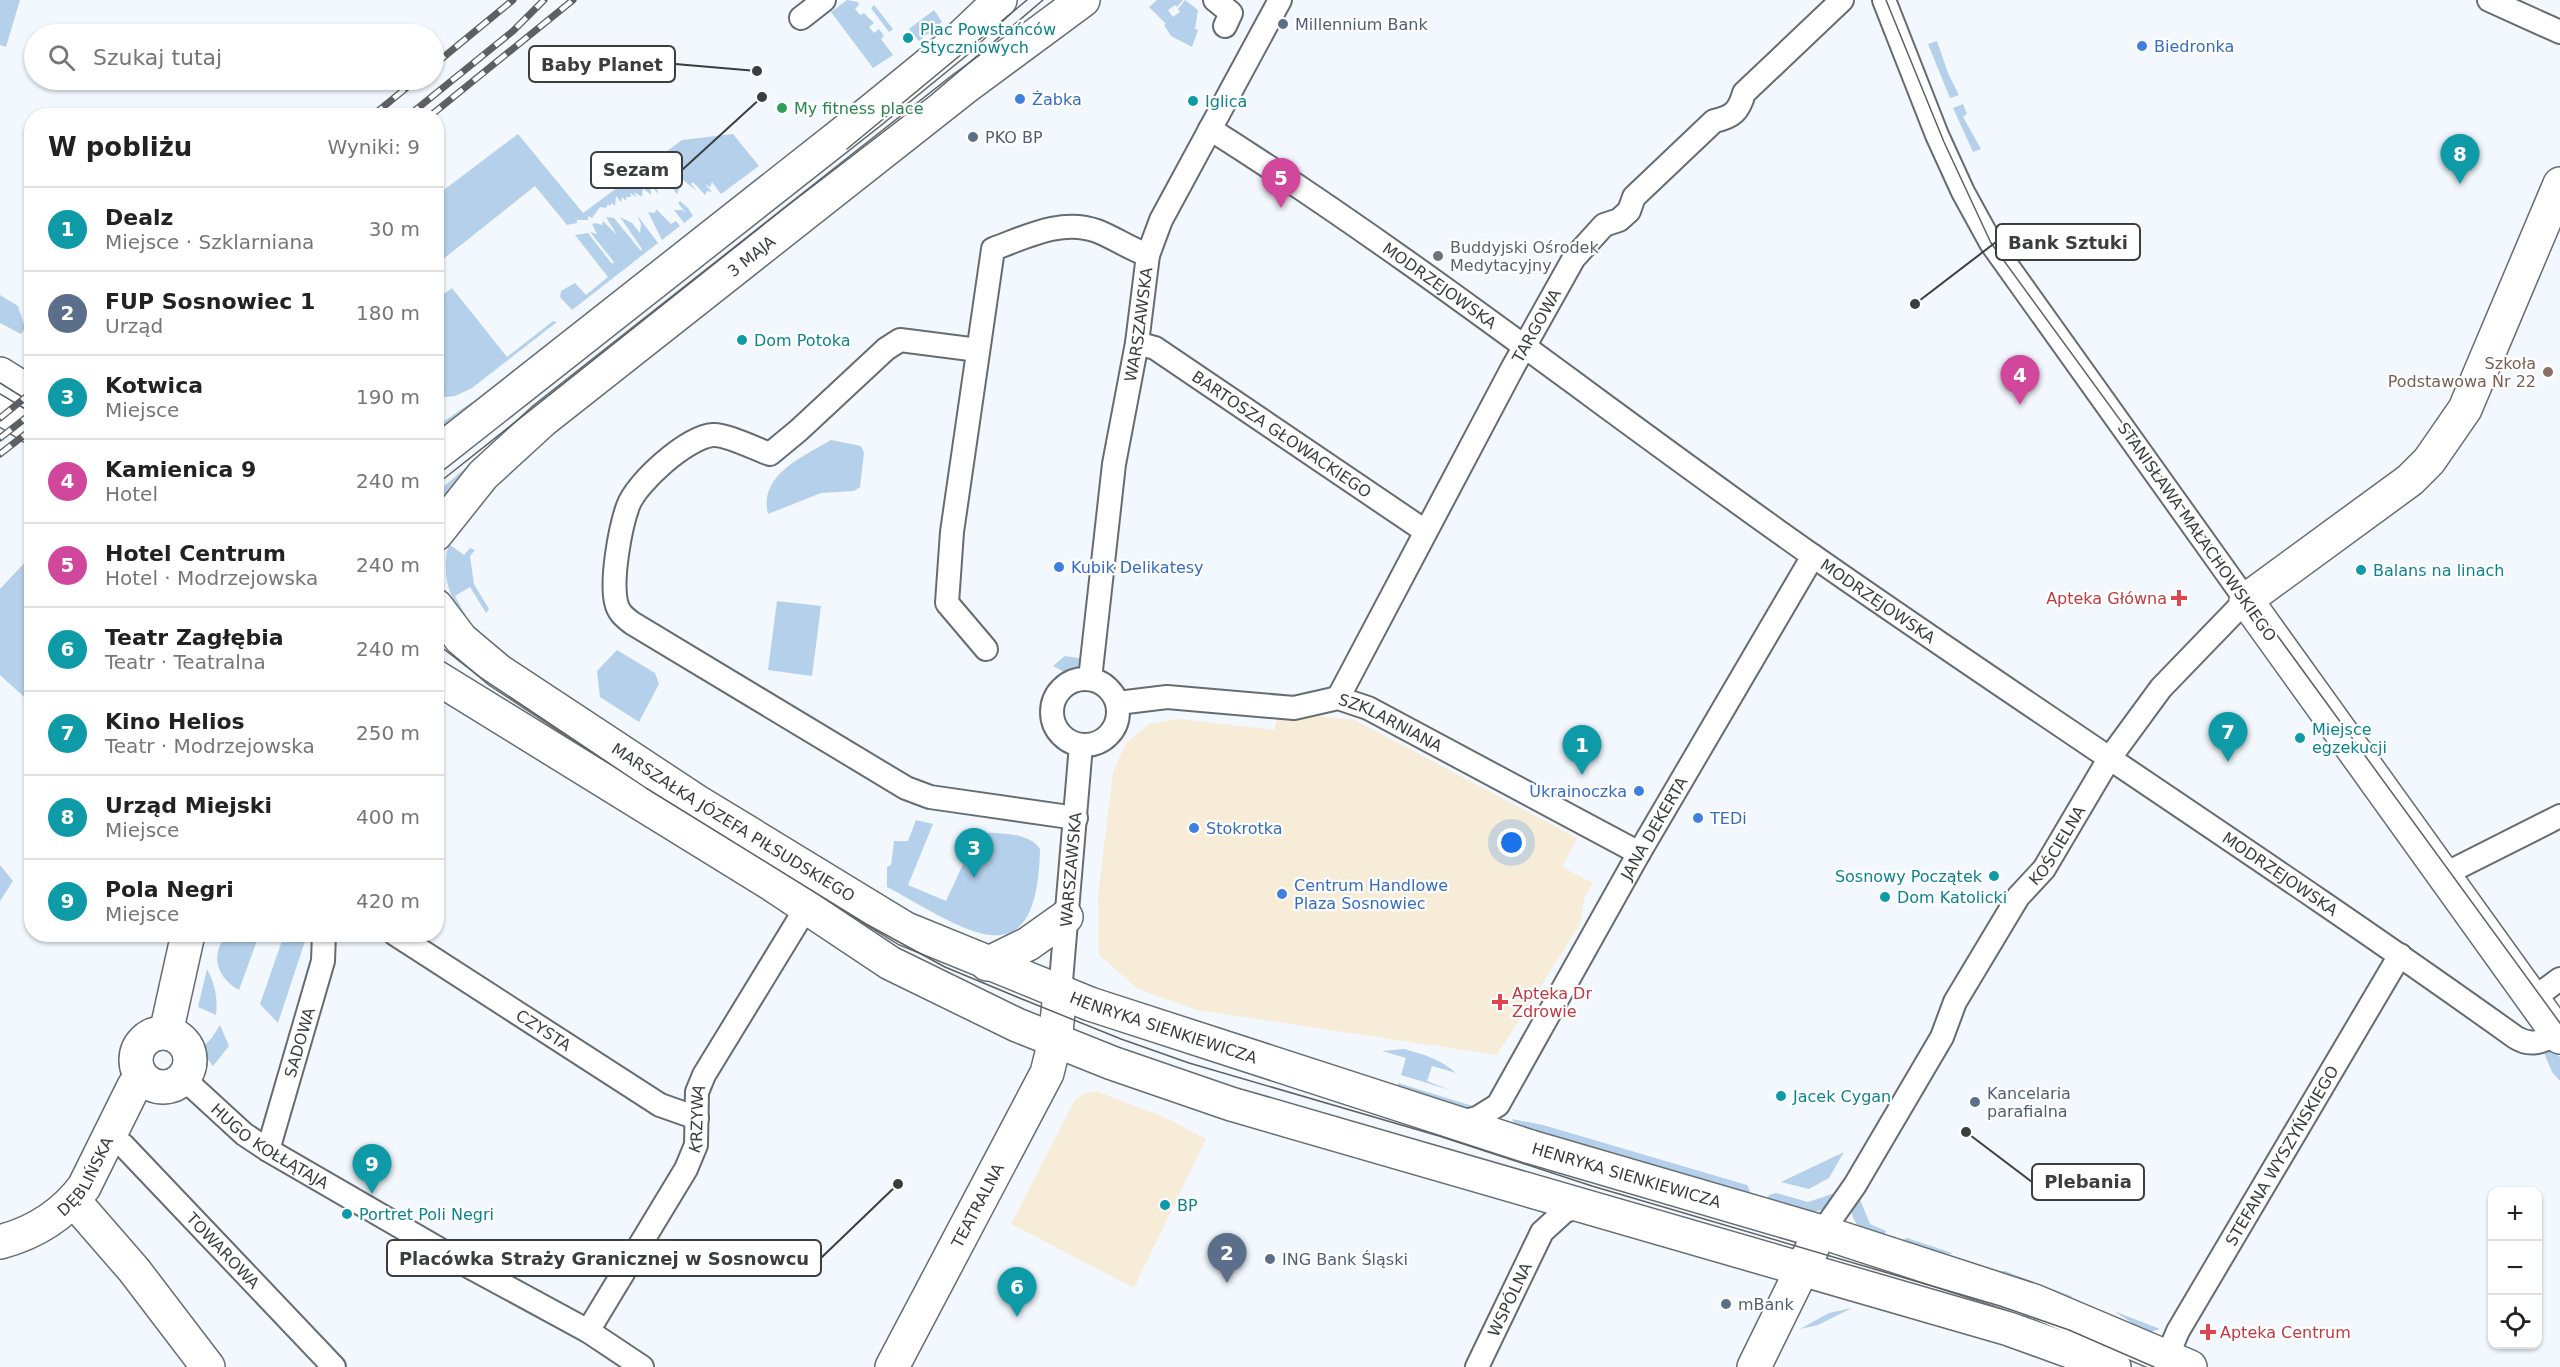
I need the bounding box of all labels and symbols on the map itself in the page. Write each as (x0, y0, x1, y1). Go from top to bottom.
place label: Millennium Bank (1295, 15, 1428, 34)
marker: Millennium Bank (1276, 17, 1290, 31)
place label: Plac Powstańców Styczniowych (920, 20, 1056, 57)
marker: Plac Powstańców Styczniowych (901, 31, 915, 45)
place label: Biedronka (2154, 37, 2234, 56)
marker: Biedronka (2135, 39, 2149, 53)
callout: Baby Planet (529, 46, 675, 82)
text: Baby Planet (541, 54, 663, 75)
place label: Żabka (1032, 90, 1082, 109)
marker: Żabka (1013, 92, 1027, 106)
place label: Iglica (1205, 92, 1247, 111)
marker: Iglica (1186, 94, 1200, 108)
place label: My fitness place (794, 99, 924, 118)
marker: My fitness place (775, 101, 789, 115)
place label: PKO BP (985, 128, 1043, 147)
marker: PKO BP (966, 130, 980, 144)
pin: 8 (2440, 134, 2480, 184)
callout: Sezam (591, 152, 682, 188)
pin: 5 (1262, 158, 1300, 208)
text: Sezam (603, 159, 669, 180)
callout: Bank Sztuki (1996, 224, 2140, 260)
street label: 3 MAJA (724, 231, 779, 280)
text: Bank Sztuki (2008, 232, 2128, 253)
street label: MODRZEJOWSKA (1379, 238, 1500, 333)
place label: Buddyjski Ośrodek Medytacyjny (1450, 238, 1599, 275)
marker: Buddyjski Ośrodek Medytacyjny (1431, 249, 1445, 263)
street label: WARSZAWSKA (1120, 266, 1156, 383)
street label: TARGOWA (1508, 285, 1564, 367)
place label: Dom Potoka (754, 331, 851, 350)
marker: Dom Potoka (735, 333, 749, 347)
place label: Szkoła Podstawowa Nr 22 (2388, 354, 2536, 391)
pin: 4 (2000, 356, 2040, 405)
marker: Szkoła Podstawowa Nr 22 (2541, 365, 2555, 379)
street label: BARTOSZA GŁOWACKIEGO (1189, 367, 1375, 502)
street label: STANISŁAWA MAŁACHOWSKIEGO (2114, 419, 2280, 645)
street label: MODRZEJOWSKA (1817, 555, 1939, 647)
place label: Kubik Delikatesy (1071, 558, 1204, 577)
marker: Kubik Delikatesy (1052, 560, 1066, 574)
place label: Balans na linach (2373, 561, 2504, 580)
marker: Balans na linach (2354, 563, 2368, 577)
place label: Apteka Główna (2046, 589, 2167, 608)
marker: Apteka Główna (2172, 591, 2186, 605)
street label: SZKLARNIANA (1336, 689, 1446, 756)
pin: 7 (2208, 712, 2248, 762)
place label: Miejsce egzekucji (2312, 720, 2387, 757)
pin: 1 (1562, 726, 1602, 775)
marker: Miejsce egzekucji (2293, 731, 2307, 745)
street label: MARSZAŁKA JÓZEFA PIŁSUDSKIEGO (608, 739, 859, 905)
street label: JANA DEKERTA (1616, 773, 1691, 884)
place label: Ukrainoczka (1529, 782, 1627, 801)
marker: Ukrainoczka (1632, 784, 1646, 798)
street label: KOŚCIELNA (2025, 802, 2089, 889)
place label: TEDi (1709, 809, 1747, 828)
street label: WARSZAWSKA (1056, 811, 1085, 928)
marker: TEDi (1691, 811, 1705, 825)
place label: Stokrotka (1206, 819, 1283, 838)
marker: Stokrotka (1187, 821, 1201, 835)
pin: 3 (954, 828, 994, 878)
your location (1497, 828, 1526, 857)
street label: MODRZEJOWSKA (2219, 828, 2342, 920)
place label: Sosnowy Początek (1835, 867, 1983, 886)
marker: Sosnowy Początek (1987, 869, 2001, 883)
place label: Centrum Handlowe Plaza Sosnowiec (1294, 876, 1448, 913)
marker: Centrum Handlowe Plaza Sosnowiec (1275, 887, 1289, 901)
place label: Dom Katolicki (1897, 888, 2007, 907)
marker: Dom Katolicki (1878, 890, 1892, 904)
place label: Apteka Dr Zdrowie (1512, 984, 1592, 1021)
street label: HENRYKA SIENKIEWICZA (1067, 987, 1260, 1067)
marker: Apteka Dr Zdrowie (1493, 995, 1507, 1009)
street label: SADOWA (280, 1005, 319, 1080)
street label: CZYSTA (513, 1005, 575, 1055)
street label: STEFANA WYSZYŃSKIEGO (2221, 1062, 2342, 1249)
street label: KRZYWA (684, 1081, 709, 1156)
place label: Kancelaria parafialna (1987, 1084, 2071, 1121)
place label: Jacek Cygan (1792, 1087, 1891, 1106)
marker: Jacek Cygan (1774, 1089, 1788, 1103)
marker: Kancelaria parafialna (1968, 1095, 1982, 1109)
street label: HUGO KOŁŁĄTAJA (207, 1099, 332, 1193)
street label: DĘBLIŃSKA (53, 1134, 117, 1220)
street label: HENRYKA SIENKIEWICZA (1530, 1138, 1724, 1212)
pin: 9 (352, 1144, 392, 1194)
street label: TEATRALNA (947, 1160, 1007, 1251)
callout: Plebania (2032, 1164, 2144, 1200)
text: Plebania (2044, 1171, 2132, 1192)
place label: BP (1177, 1196, 1198, 1215)
marker: BP (1158, 1198, 1172, 1212)
place label: Portret Poli Negri (359, 1205, 494, 1224)
marker: Portret Poli Negri (340, 1207, 354, 1221)
street label: TOWAROWA (182, 1208, 264, 1292)
pin: 2 (1208, 1234, 1246, 1283)
callout: Placówka Straży Granicznej w Sosnowcu (387, 1240, 821, 1276)
text: Placówka Straży Granicznej w Sosnowcu (399, 1248, 809, 1269)
place label: ING Bank Śląski (1282, 1250, 1408, 1269)
marker: ING Bank Śląski (1263, 1252, 1277, 1266)
street label: WSPÓLNA (1484, 1259, 1535, 1340)
pin: 6 (998, 1268, 1036, 1317)
place label: mBank (1738, 1295, 1795, 1314)
marker: mBank (1719, 1297, 1733, 1311)
place label: Apteka Centrum (2220, 1323, 2351, 1342)
marker: Apteka Centrum (2201, 1325, 2215, 1339)

